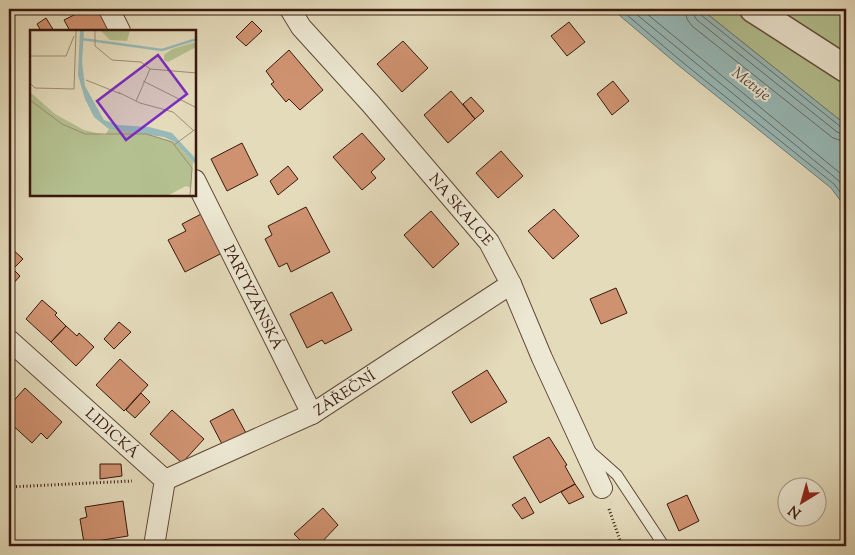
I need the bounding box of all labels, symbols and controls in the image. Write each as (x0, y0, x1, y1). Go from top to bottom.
inset map (30, 30, 196, 196)
water label: Metuje (726, 63, 775, 107)
street label: NA SKALCE (423, 170, 497, 251)
street label: PARTYZÁNSKÁ (217, 242, 288, 354)
street label: ZÁŘEČNÍ (311, 365, 380, 422)
street label: LIDICKÁ (80, 404, 144, 464)
north arrow (778, 478, 828, 528)
text: N (785, 499, 806, 522)

